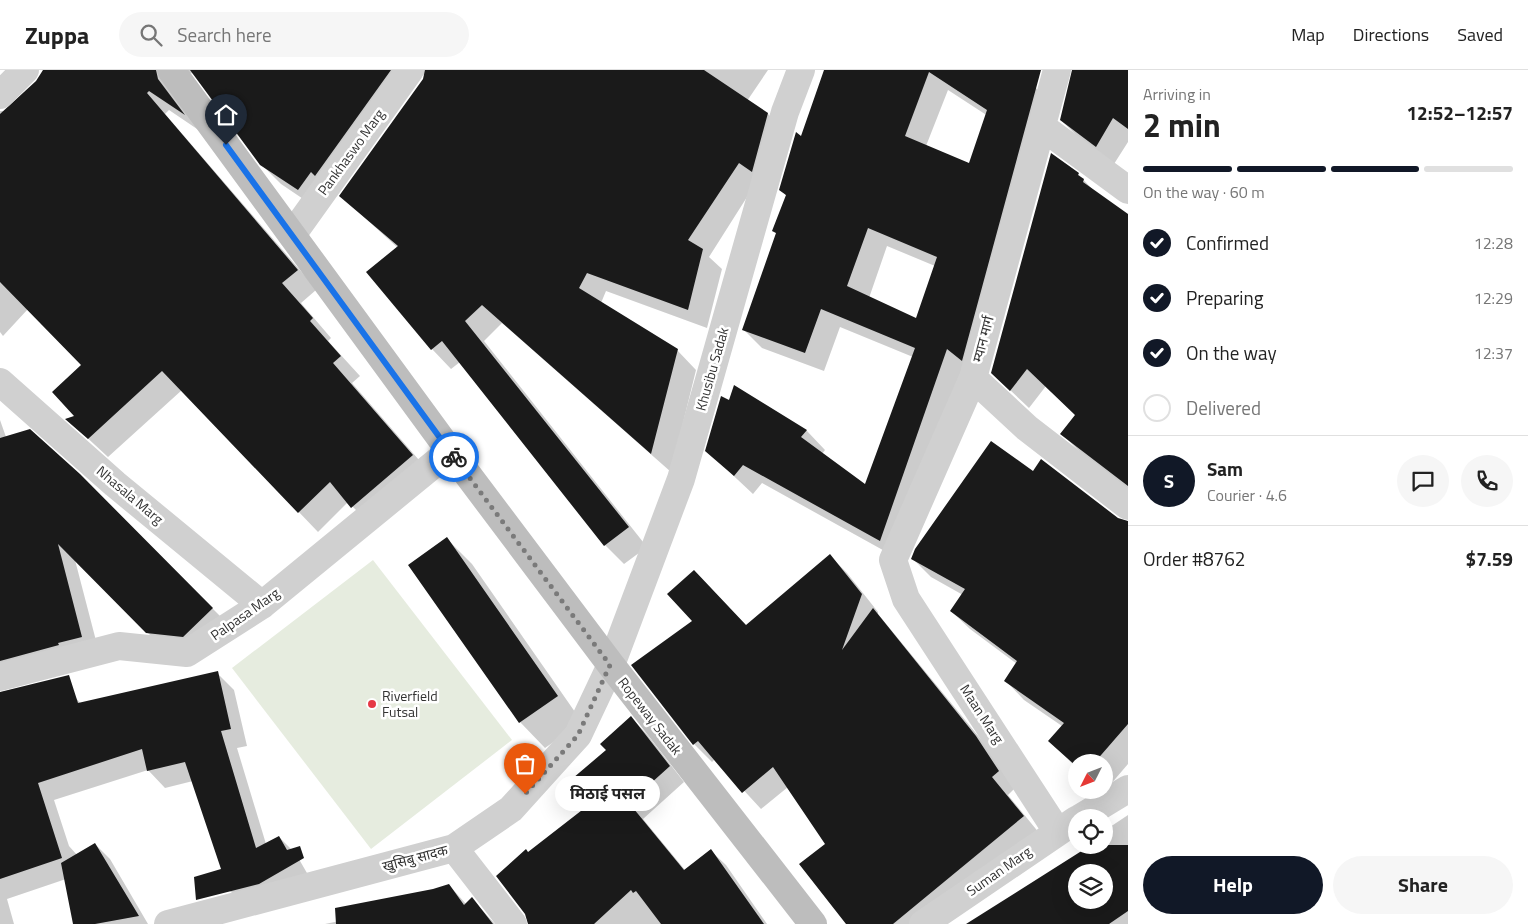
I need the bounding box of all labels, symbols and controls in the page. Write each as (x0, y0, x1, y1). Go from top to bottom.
search box (119, 12, 469, 57)
text: Zuppa (25, 17, 89, 53)
text: Search here (177, 20, 271, 49)
icon: search (137, 21, 165, 49)
text: Map (1291, 21, 1325, 48)
text: Directions (1353, 21, 1429, 48)
text: Saved (1457, 21, 1503, 48)
text: Arriving in (1143, 82, 1211, 106)
pin (205, 94, 247, 145)
text: 12:52–12:57 (1406, 98, 1513, 127)
icon: home (212, 101, 240, 129)
text: 2 min (1143, 101, 1221, 149)
street label: Pankhaswo Marg (312, 104, 389, 199)
text: On the way · 60 m (1143, 180, 1265, 204)
text: Confirmed (1186, 228, 1269, 257)
icon: check (1143, 229, 1171, 257)
text: 12:28 (1474, 231, 1513, 255)
text: Preparing (1186, 283, 1263, 312)
icon: check (1143, 284, 1171, 312)
text: 12:29 (1474, 286, 1513, 310)
street label: म्यान मार्ग (966, 312, 999, 364)
street label: Khusibu Sadak (690, 324, 734, 413)
text: On the way (1186, 338, 1277, 367)
icon: check (1143, 339, 1171, 367)
text: 12:37 (1474, 341, 1513, 365)
text: Delivered (1186, 393, 1261, 422)
courier (429, 432, 479, 482)
icon: bike (440, 443, 468, 471)
text: Sam (1207, 454, 1243, 483)
button: chat (1397, 455, 1449, 507)
button: phone (1461, 455, 1513, 507)
street label: Nhasala Marg (92, 460, 168, 529)
text: S (1164, 466, 1174, 495)
text: Courier · 4.6 (1207, 483, 1287, 507)
text: Order #8762 (1143, 544, 1245, 573)
text: $7.59 (1466, 544, 1513, 573)
street label: Palpasa Marg (206, 582, 284, 645)
street label: Ropeway Sadak (613, 672, 688, 759)
street label: Maan Marg (955, 680, 1010, 748)
place label: Riverfield Futsal (382, 685, 438, 722)
marker: Riverfield Futsal (366, 698, 378, 710)
pin (504, 743, 546, 794)
icon: bag (511, 750, 539, 778)
north arrow (1068, 754, 1112, 799)
map controls (1068, 754, 1113, 909)
callout: मिठाई पसल (555, 776, 660, 812)
text: मिठाई पसल (570, 781, 645, 805)
button: locate (1068, 809, 1113, 854)
street label: खुसिबु सादक (380, 839, 450, 876)
street label: Suman Marg (962, 840, 1035, 901)
button: Help (1143, 856, 1323, 914)
button: Share (1333, 856, 1513, 914)
button: layers (1068, 864, 1113, 909)

